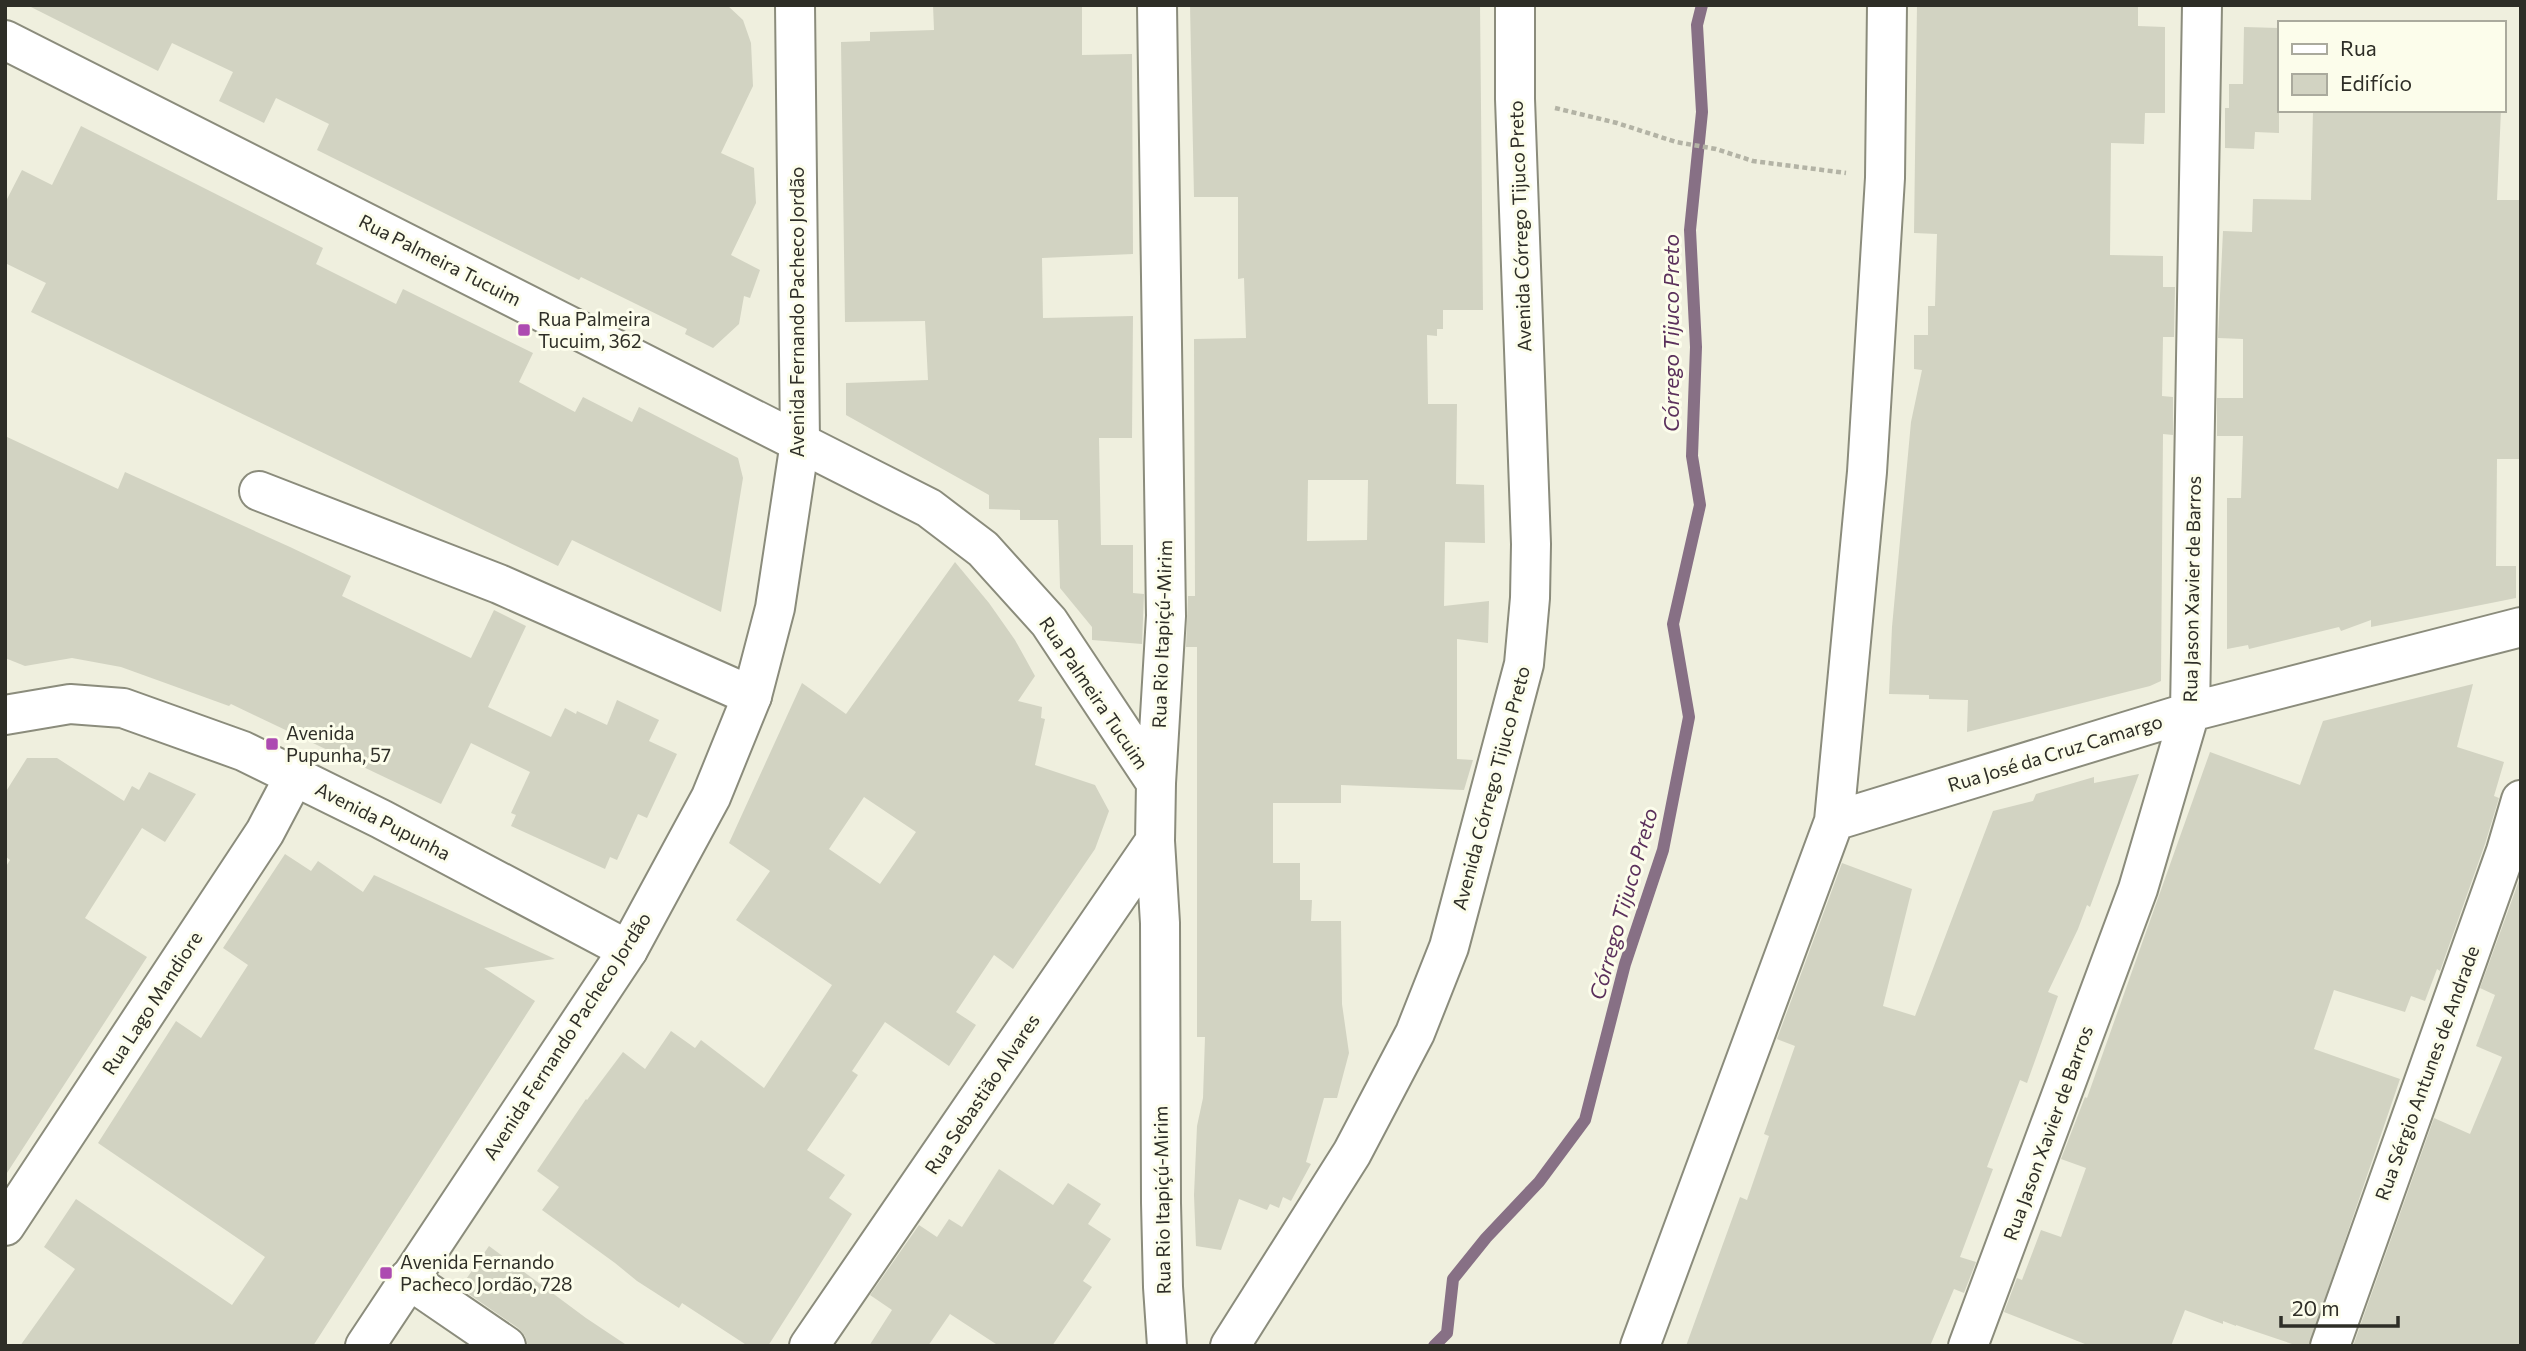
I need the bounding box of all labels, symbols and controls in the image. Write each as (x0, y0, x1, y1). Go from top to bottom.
legend (2278, 21, 2505, 112)
text: Rua (2340, 35, 2377, 60)
text: Edifício (2340, 70, 2412, 95)
street label: Avenida Córrego Tijuco Preto (1504, 100, 1535, 352)
street label: Avenida Fernando Pacheco Jordão (785, 167, 808, 457)
street label: Rua Palmeira Tucuim (355, 209, 525, 310)
water label: Córrego Tijuco Preto (1658, 234, 1683, 432)
place label: Rua Palmeira Tucuim, 362 (538, 307, 650, 352)
marker: Rua Palmeira Tucuim, 362 (516, 322, 532, 338)
street label: Rua Jason Xavier de Barros (2178, 475, 2205, 703)
street label: Rua Rio Itapiçú-Mirim (1147, 539, 1176, 729)
street label: Rua Palmeira Tucuim (1035, 612, 1154, 773)
street label: Avenida Córrego Tijuco Preto (1447, 663, 1534, 912)
street label: Rua José da Cruz Camargo (1945, 709, 2165, 796)
place label: Avenida Pupunha, 57 (286, 721, 391, 766)
marker: Avenida Pupunha, 57 (264, 736, 280, 752)
street label: Avenida Pupunha (312, 777, 454, 864)
water label: Córrego Tijuco Preto (1583, 805, 1662, 1002)
street label: Avenida Fernando Pacheco Jordão (478, 908, 655, 1164)
street label: Rua Lago Mandiore (97, 927, 206, 1079)
street label: Rua Sérgio Antunes de Andrade (2370, 942, 2483, 1203)
street label: Rua Sebastião Alvares (919, 1009, 1044, 1178)
street label: Rua Jason Xavier de Barros (1998, 1022, 2097, 1243)
street label: Rua Rio Itapiçú-Mirim (1148, 1105, 1175, 1295)
place label: Avenida Fernando Pacheco Jordão, 728 (400, 1250, 572, 1295)
marker: Avenida Fernando Pacheco Jordão, 728 (378, 1265, 394, 1281)
scale bar (2281, 1284, 2398, 1328)
text: 20 m (2292, 1295, 2340, 1320)

